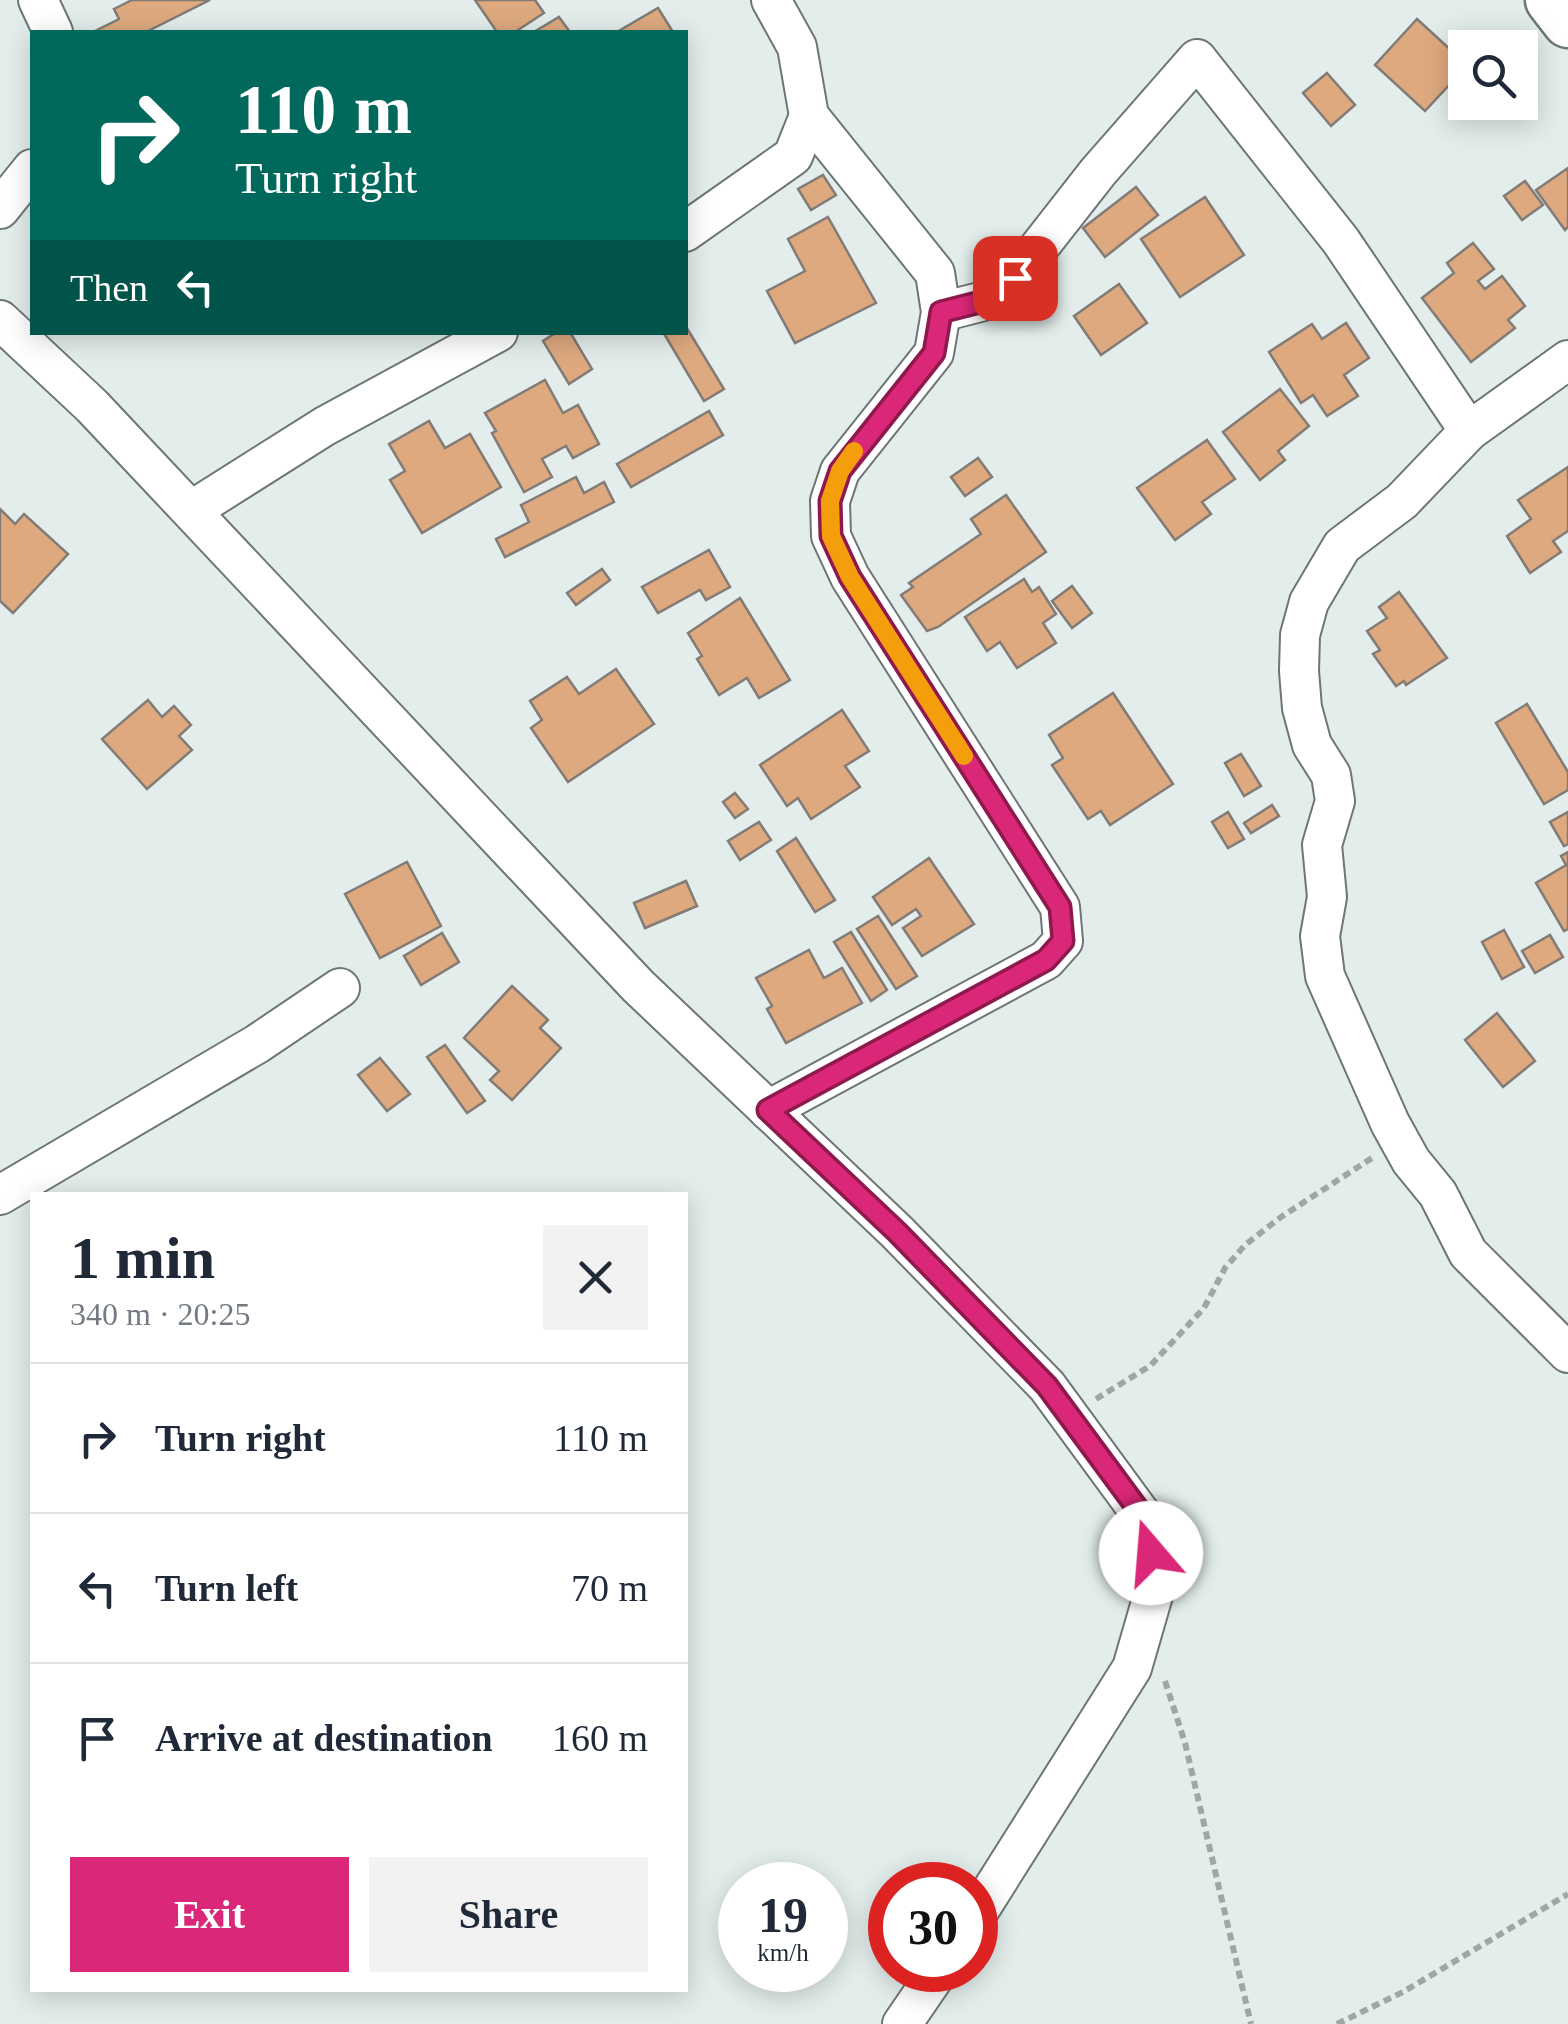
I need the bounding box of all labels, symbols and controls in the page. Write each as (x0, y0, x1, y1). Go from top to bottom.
map controls (1448, 30, 1538, 120)
button: search (1448, 30, 1538, 120)
icon: right (70, 70, 200, 200)
text: 110 m (235, 71, 412, 148)
text: Turn right (235, 153, 417, 203)
pin (973, 236, 1058, 321)
icon: arrive (988, 251, 1043, 306)
icon: left (168, 260, 223, 315)
text: Then (70, 267, 148, 309)
text: 1 min (70, 1225, 215, 1291)
button: close (543, 1225, 648, 1330)
text: 340 m · 20:25 (70, 1296, 250, 1332)
icon: right (70, 1411, 125, 1466)
text: Turn right (155, 1417, 326, 1459)
text: 110 m (553, 1417, 648, 1459)
position arrow (1099, 1501, 1203, 1605)
icon: left (70, 1561, 125, 1616)
text: Turn left (155, 1567, 298, 1609)
text: 70 m (571, 1567, 648, 1609)
icon: arrive (70, 1711, 125, 1766)
text: Arrive at destination (155, 1717, 493, 1759)
text: 160 m (552, 1717, 648, 1759)
button: Exit (70, 1857, 349, 1972)
button: Share (369, 1857, 648, 1972)
speed limit sign: 30 (868, 1862, 998, 1992)
text: 19 (758, 1887, 808, 1943)
text: km/h (757, 1939, 809, 1966)

